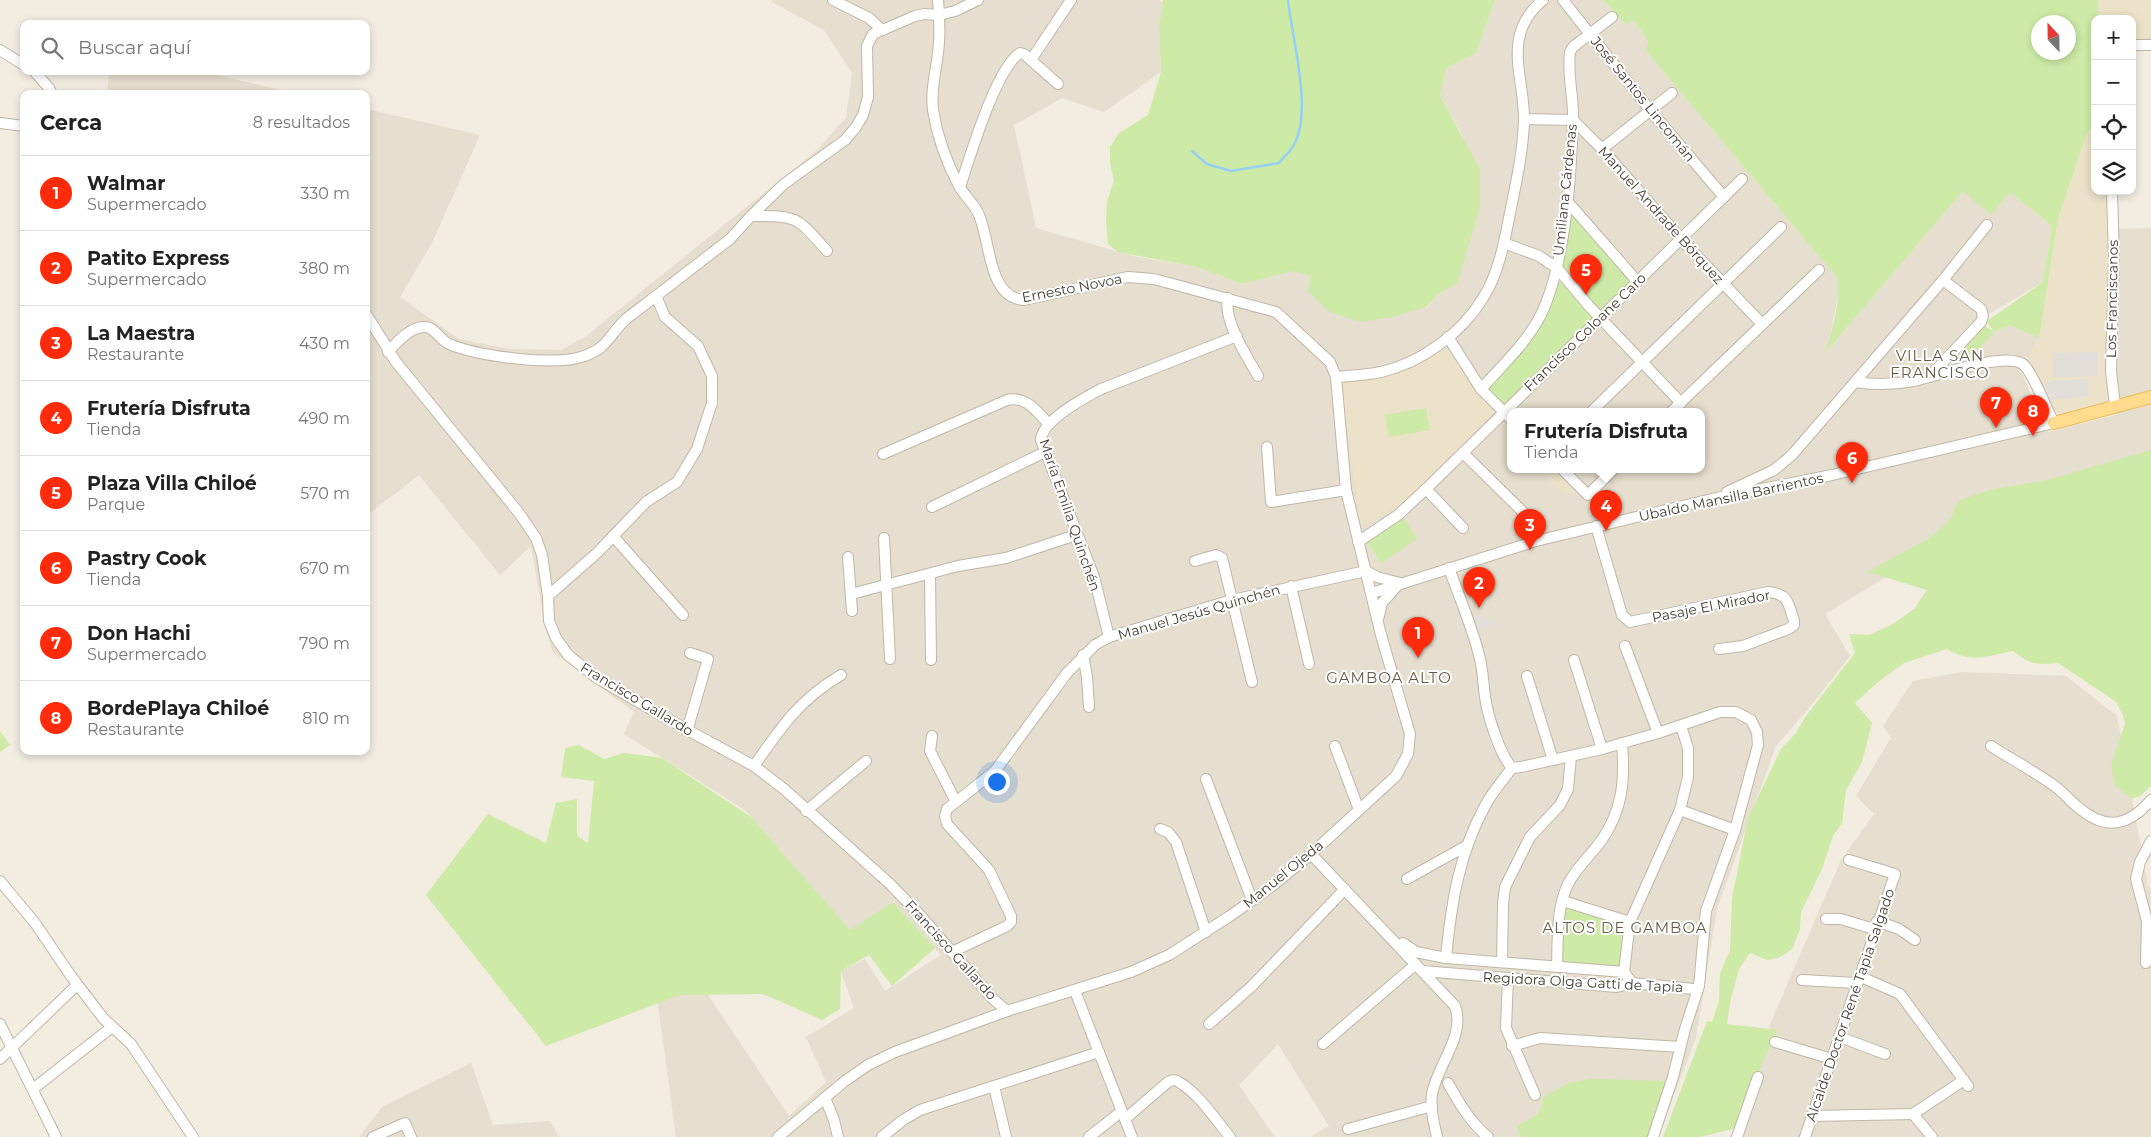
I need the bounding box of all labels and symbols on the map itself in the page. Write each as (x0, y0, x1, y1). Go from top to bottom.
north arrow (2031, 15, 2076, 60)
street label: José Santos Lincomán (1586, 32, 1699, 165)
street label: Umiliana Cárdenas (1549, 123, 1581, 257)
street label: Manuel Andrade Bórquez (1594, 142, 1728, 288)
street label: Los Franciscanos (2102, 239, 2122, 358)
pin: 5 (1570, 254, 1602, 295)
street label: Ernesto Novoa (1020, 269, 1124, 307)
street label: Francisco Coloane Caro (1520, 269, 1650, 395)
district label: VILLA SAN FRANCISCO (1890, 346, 1990, 382)
pin: 7 (1980, 387, 2012, 428)
pin: 8 (2017, 395, 2049, 436)
street label: María Emilia Quinchén (1035, 437, 1105, 593)
pin: 6 (1836, 442, 1868, 483)
street label: Ubaldo Mansilla Barrientos (1637, 469, 1825, 525)
pin: 4 (1590, 490, 1622, 531)
pin: 3 (1514, 509, 1546, 550)
pin: 2 (1463, 567, 1495, 608)
street label: Manuel Jesús Quinchén (1116, 580, 1282, 644)
street label: Pasaje El Mirador (1650, 586, 1772, 626)
pin: 1 (1402, 617, 1434, 658)
street label: Francisco Gallardo (577, 658, 697, 740)
district label: GAMBOA ALTO (1326, 668, 1452, 687)
your location (984, 769, 1010, 795)
street label: Manuel Ojeda (1239, 836, 1327, 912)
street label: Alcalde Doctor René Tapia Salgado (1802, 886, 1898, 1124)
street label: Francisco Gallardo (901, 896, 1001, 1004)
district label: ALTOS DE GAMBOA (1542, 918, 1708, 937)
street label: Regidora Olga Gatti de Tapia (1482, 968, 1684, 996)

